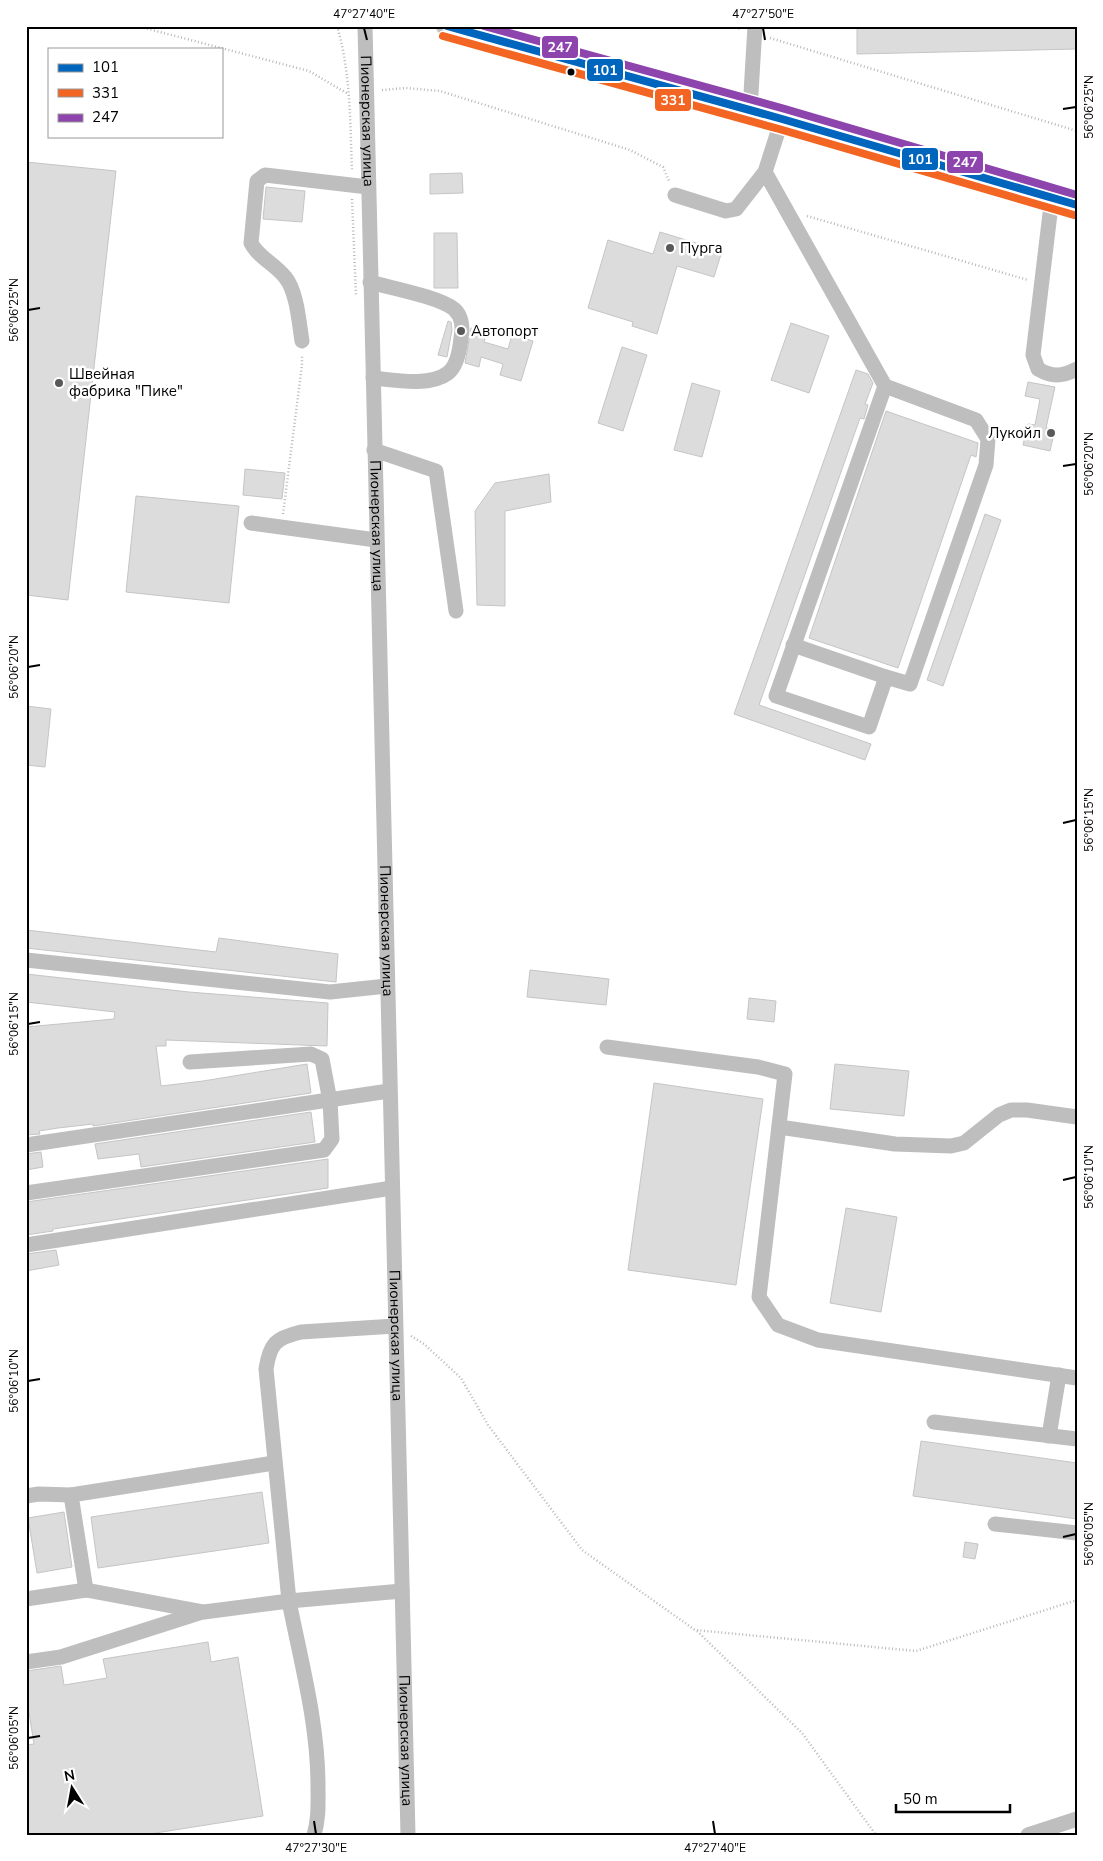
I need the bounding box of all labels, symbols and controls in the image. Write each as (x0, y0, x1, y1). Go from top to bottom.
text: 47°27'40"E (333, 6, 395, 22)
text: 47°27'50"E (732, 6, 794, 22)
line badge: 247 (541, 35, 579, 59)
text: 247 (547, 38, 573, 57)
legend (48, 48, 222, 138)
street label: Пионерская улица (356, 55, 379, 187)
text: 101 (92, 57, 119, 77)
line badge: 101 (586, 58, 624, 82)
text: 101 (592, 61, 618, 80)
unlabelled marker (566, 67, 576, 77)
text: 56°06'25"N (1081, 75, 1097, 139)
text: 331 (92, 83, 119, 103)
line badge: 331 (654, 88, 692, 112)
text: 331 (660, 91, 686, 110)
text: 247 (92, 107, 119, 127)
line badge: 101 (901, 147, 939, 171)
text: 101 (907, 150, 933, 169)
line badge: 247 (946, 150, 984, 174)
text: 247 (952, 153, 978, 172)
place label: Пурга (680, 238, 723, 258)
marker: Пурга (664, 242, 676, 254)
text: 56°06'25"N (6, 278, 22, 342)
place label: Автопорт (471, 321, 539, 341)
marker: Автопорт (455, 325, 467, 337)
place label: Швейная фабрика "Пике" (69, 364, 183, 401)
marker: Швейная фабрика "Пике" (53, 377, 65, 389)
place label: Лукойл (988, 423, 1041, 443)
marker: Лукойл (1045, 427, 1057, 439)
text: 56°06'20"N (1081, 432, 1097, 496)
street label: Пионерская улица (365, 460, 388, 592)
text: 56°06'20"N (6, 635, 22, 699)
text: 56°06'15"N (1081, 788, 1097, 852)
street label: Пионерская улица (375, 865, 398, 997)
text: 56°06'15"N (6, 992, 22, 1056)
text: 56°06'10"N (1081, 1145, 1097, 1209)
street label: Пионерская улица (385, 1270, 408, 1402)
text: 56°06'10"N (6, 1349, 22, 1413)
text: 56°06'05"N (1081, 1502, 1097, 1566)
street label: Пионерская улица (394, 1675, 417, 1806)
text: 56°06'05"N (6, 1706, 22, 1770)
north arrow (48, 1764, 98, 1814)
text: N (63, 1765, 77, 1786)
scale bar (896, 1781, 1009, 1813)
text: 50 m (903, 1789, 938, 1809)
text: 47°27'30"E (285, 1840, 347, 1856)
text: 47°27'40"E (684, 1840, 746, 1856)

